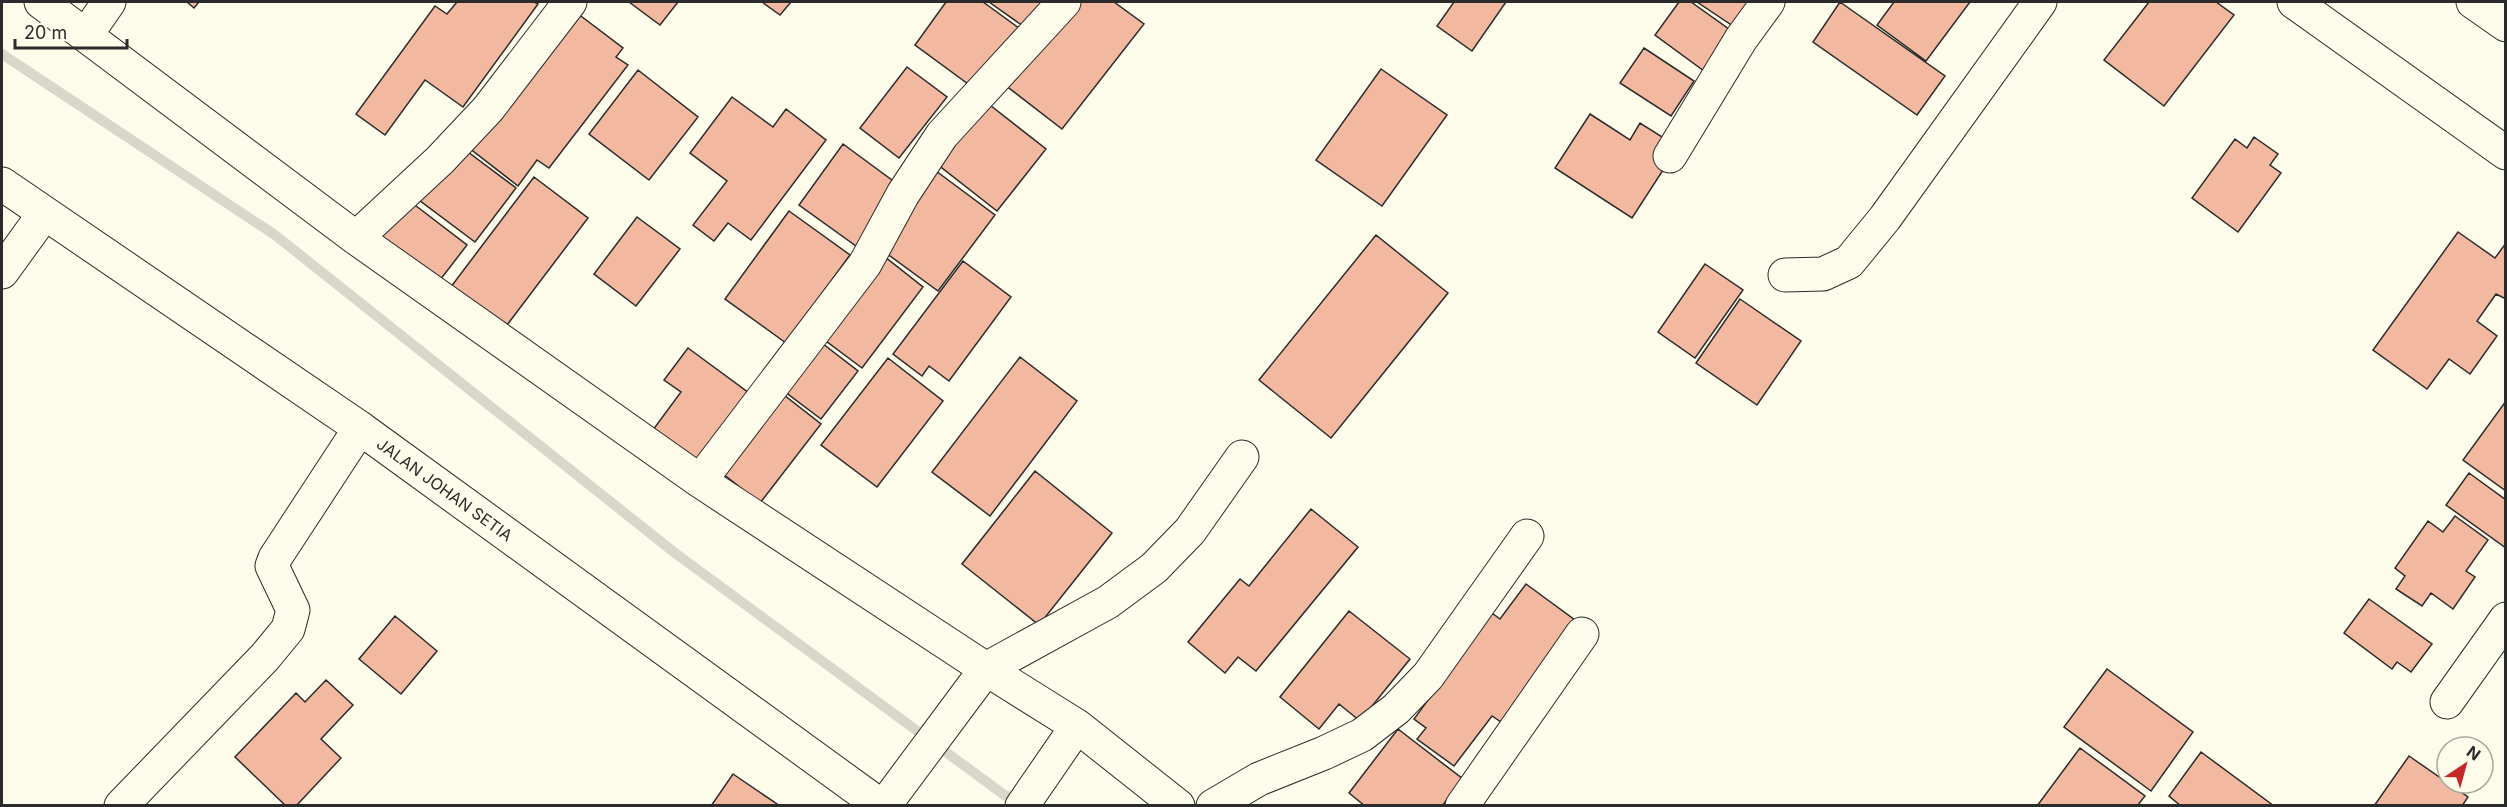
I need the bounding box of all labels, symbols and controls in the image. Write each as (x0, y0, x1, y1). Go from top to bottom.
scale bar (15, 12, 128, 50)
text: 20 m (24, 22, 67, 43)
street label: JALAN JOHAN SETIA (373, 434, 517, 545)
north arrow (2435, 735, 2495, 795)
text: N (2463, 741, 2485, 765)

